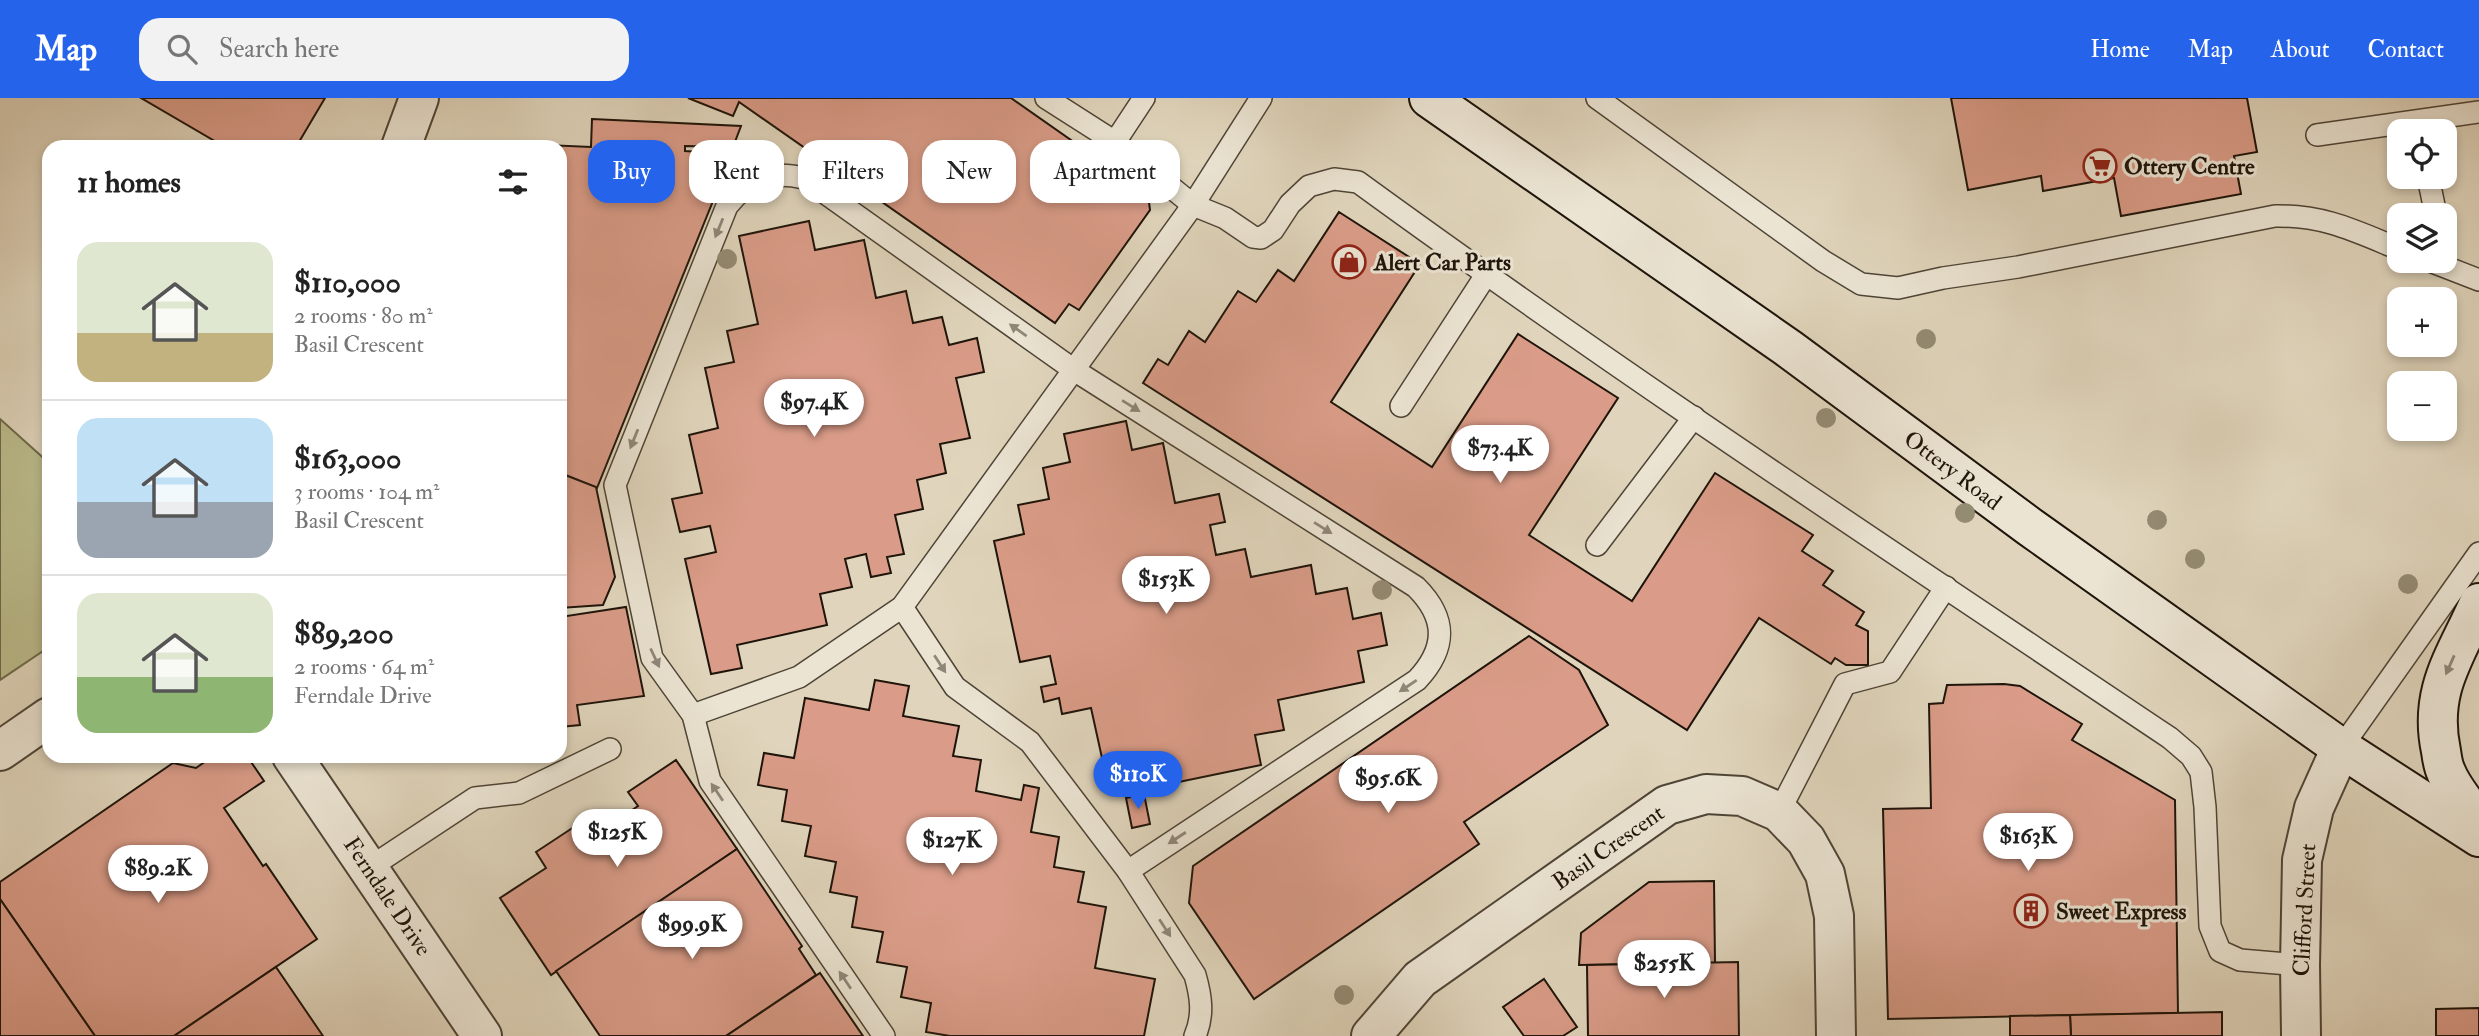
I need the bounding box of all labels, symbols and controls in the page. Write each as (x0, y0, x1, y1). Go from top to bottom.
search box (139, 18, 629, 81)
text: Map (35, 29, 97, 70)
icon: search (163, 30, 201, 68)
text: Search here (219, 33, 339, 65)
text: Home (2090, 34, 2150, 65)
text: Map (2188, 34, 2233, 65)
text: About (2271, 34, 2330, 65)
text: Contact (2368, 34, 2444, 65)
map controls (2387, 119, 2457, 441)
button: locate (2387, 119, 2457, 189)
chip: Buy (588, 140, 675, 203)
chip: Rent (689, 140, 784, 203)
chip: Filters (798, 140, 908, 203)
chip: New (922, 140, 1016, 203)
chip: Apartment (1030, 140, 1180, 203)
supermarket icon: Ottery Centre (2081, 147, 2119, 185)
place label: Ottery Centre (2124, 152, 2255, 182)
icon: filters (494, 163, 532, 201)
text: 11 homes (77, 164, 181, 201)
button: layers (2387, 203, 2457, 273)
one-way arrow (713, 217, 724, 238)
shop icon: Alert Car Parts (1330, 243, 1368, 281)
place label: Alert Car Parts (1373, 248, 1511, 277)
text: $110,000 (294, 264, 401, 301)
icon: home (133, 270, 217, 354)
button: + (2387, 287, 2457, 357)
text: 2 rooms · 80 m² (294, 301, 433, 330)
one-way arrow (1009, 323, 1027, 337)
text: Basil Crescent (294, 330, 424, 359)
button: − (2387, 371, 2457, 441)
pin: $97.4K (757, 380, 871, 439)
text: $97.4K (780, 387, 848, 416)
one-way arrow (1122, 400, 1141, 413)
street label: Ottery Road (1898, 424, 2007, 517)
pin: $73.4K (1443, 426, 1557, 485)
one-way arrow (628, 428, 639, 449)
text: $73.4K (1467, 433, 1533, 462)
text: $163,000 (294, 440, 401, 477)
icon: home (133, 446, 217, 530)
text: 3 rooms · 104 m² (294, 477, 440, 506)
text: Basil Crescent (294, 506, 424, 535)
one-way arrow (1314, 522, 1333, 535)
pin: $153K (1117, 556, 1215, 616)
text: $153K (1138, 564, 1194, 593)
text: $89,200 (294, 615, 394, 652)
icon: home (133, 621, 217, 705)
one-way arrow (649, 648, 661, 668)
text: 2 rooms · 64 m² (294, 652, 434, 681)
one-way arrow (933, 655, 946, 674)
one-way arrow (2444, 655, 2456, 675)
one-way arrow (1399, 679, 1417, 693)
text: Ferndale Drive (294, 681, 432, 710)
pin: $110K (1089, 752, 1187, 811)
pin: $95.6K (1331, 756, 1445, 815)
text: $110K (1109, 759, 1167, 788)
text: $95.6K (1355, 763, 1421, 792)
one-way arrow (711, 782, 724, 801)
street label: Basil Crescent (1547, 798, 1670, 897)
pin: $125K (568, 810, 666, 869)
pin: $163K (1979, 814, 2077, 873)
text: $125K (587, 817, 647, 846)
pin: $127K (903, 818, 1001, 877)
text: $163K (1999, 821, 2057, 850)
text: $127K (922, 825, 982, 854)
street label: Ferndale Drive (337, 831, 438, 962)
one-way arrow (1168, 832, 1187, 845)
street label: Clifford Street (2287, 843, 2322, 977)
pin: $89.2K (101, 846, 215, 905)
text: $89.2K (124, 853, 192, 882)
building icon: Sweet Express (2012, 892, 2050, 930)
place label: Sweet Express (2056, 897, 2186, 927)
pin: $99.9K (635, 902, 749, 961)
text: $99.9K (658, 909, 726, 938)
one-way arrow (1158, 919, 1172, 937)
pin: $255K (1615, 940, 1713, 1000)
text: $255K (1634, 948, 1694, 977)
one-way arrow (839, 970, 852, 989)

